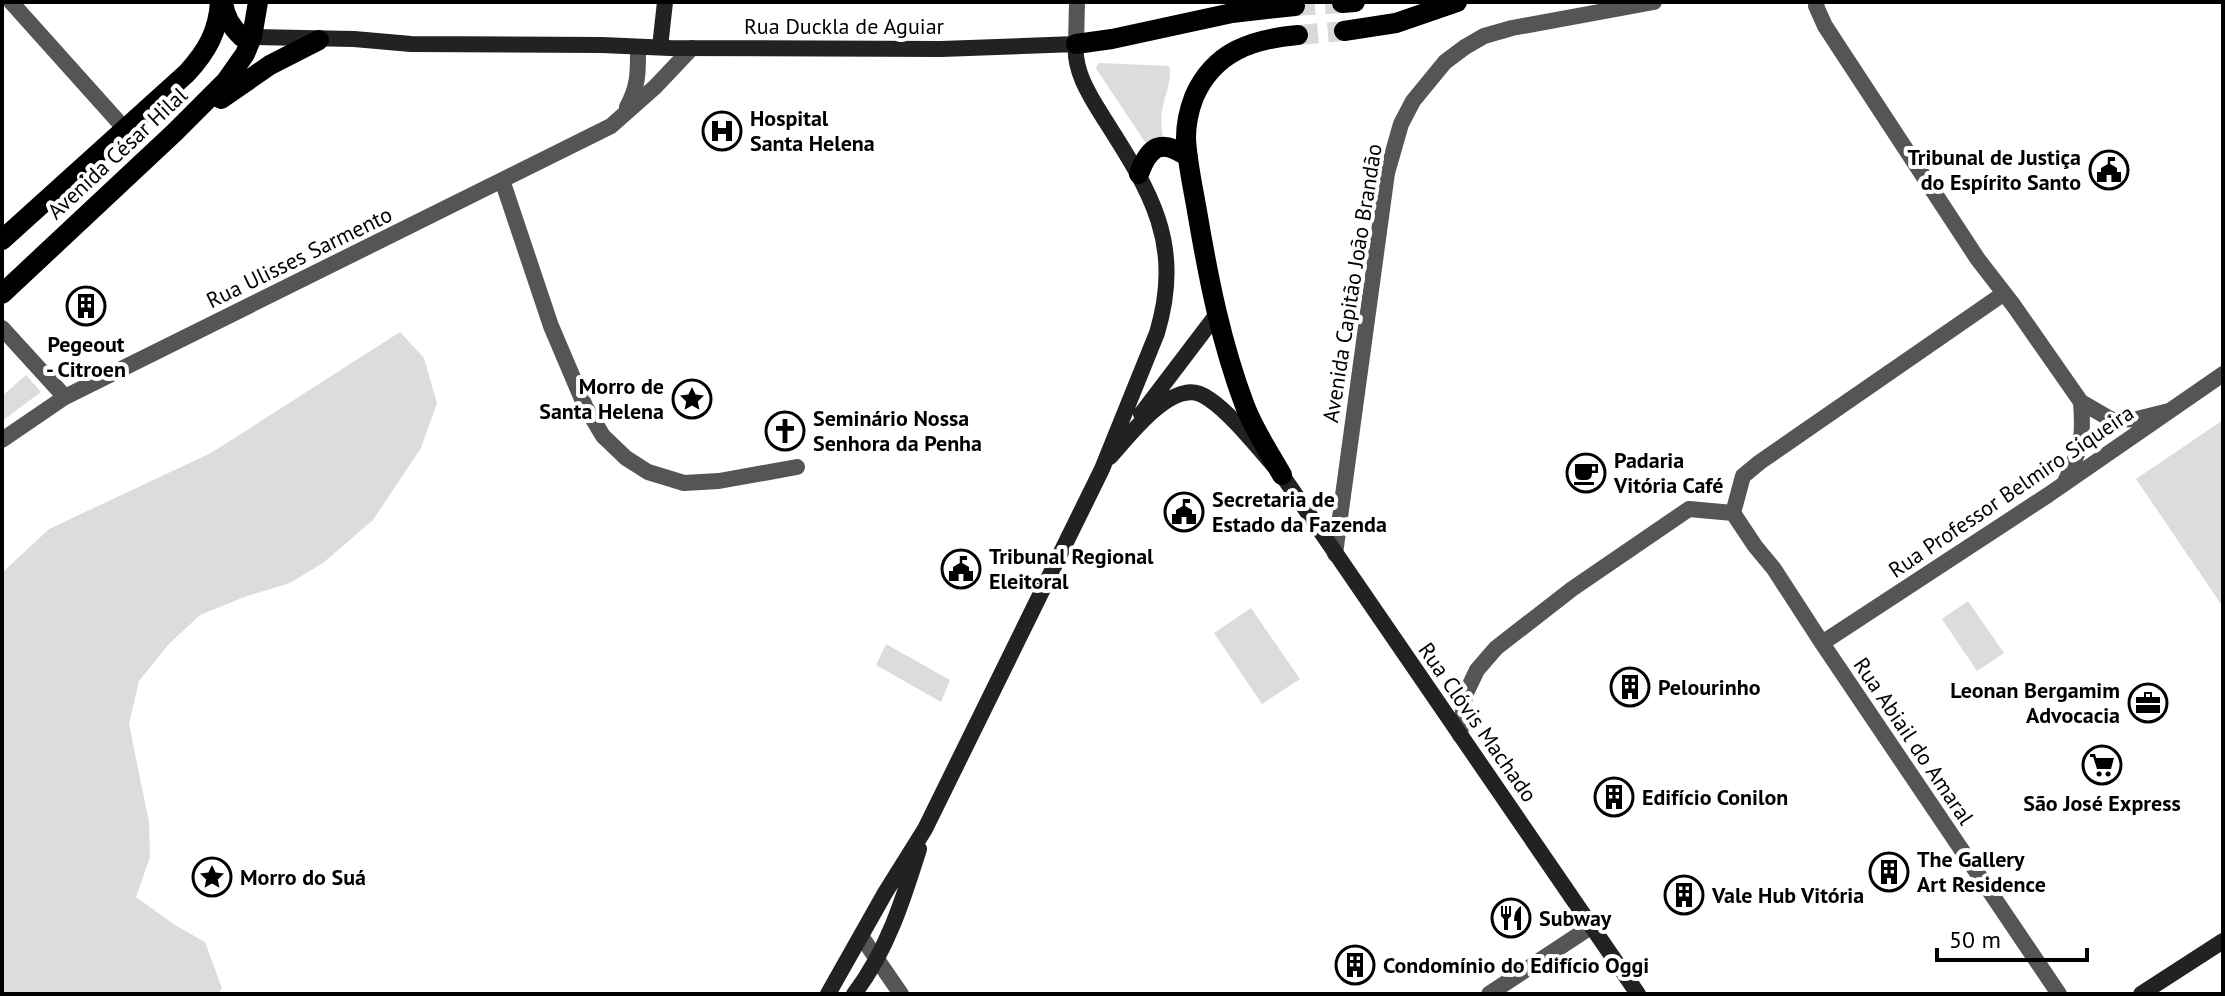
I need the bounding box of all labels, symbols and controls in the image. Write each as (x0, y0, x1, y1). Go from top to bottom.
street label: Rua Duckla de Aguiar (744, 12, 945, 40)
street label: Avenida César Hilal (41, 81, 193, 225)
place label: Hospital Santa Helena (750, 104, 875, 157)
hospital icon: Hospital Santa Helena (701, 110, 743, 152)
street label: Avenida Capitão João Brandão (1316, 142, 1388, 424)
place label: Tribunal de Justiça do Espírito Santo (1908, 143, 2081, 196)
public building icon: Tribunal de Justiça do Espírito Santo (2088, 149, 2130, 191)
street label: Rua Ulisses Sarmento (202, 200, 396, 314)
building icon: Pegeout - Citroen (65, 285, 107, 327)
place label: Pegeout - Citroen (46, 330, 126, 383)
place label: Morro de Santa Helena (539, 372, 664, 425)
place icon: Morro de Santa Helena (671, 378, 713, 420)
street label: Rua Professor Belmiro Siqueira (1883, 398, 2139, 584)
place label: Seminário Nossa Senhora da Penha (813, 404, 982, 457)
church icon: Seminário Nossa Senhora da Penha (764, 410, 806, 452)
place label: Padaria Vitória Café (1613, 446, 1723, 499)
cafe icon: Padaria Vitória Café (1565, 452, 1607, 494)
place label: Secretaria de Estado da Fazenda (1212, 485, 1387, 538)
public building icon: Secretaria de Estado da Fazenda (1163, 491, 1205, 533)
place label: Tribunal Regional Eleitoral (989, 542, 1154, 595)
public building icon: Tribunal Regional Eleitoral (940, 548, 982, 590)
street label: Rua Clóvis Machado (1412, 637, 1544, 807)
street label: Rua Abiail do Amaral (1848, 652, 1981, 830)
building icon: Pelourinho (1609, 666, 1651, 708)
place label: Pelourinho (1658, 673, 1761, 701)
place label: Leonan Bergamim Advocacia (1950, 676, 2120, 729)
office icon: Leonan Bergamim Advocacia (2127, 682, 2169, 724)
supermarket icon: São José Express (2081, 744, 2123, 786)
building icon: Edifício Conilon (1593, 776, 1635, 818)
place label: Edifício Conilon (1642, 783, 1788, 811)
place label: São José Express (2023, 789, 2181, 817)
place label: The Gallery Art Residence (1917, 845, 2046, 898)
building icon: The Gallery Art Residence (1868, 851, 1910, 893)
place icon: Morro do Suá (191, 856, 233, 898)
place label: Morro do Suá (240, 863, 366, 891)
building icon: Vale Hub Vitória (1663, 874, 1705, 916)
place label: Vale Hub Vitória (1711, 881, 1864, 909)
restaurant icon: Subway (1490, 897, 1532, 939)
place label: Subway (1539, 904, 1612, 932)
scale bar (1937, 912, 2087, 962)
text: 50 m (1949, 924, 2001, 955)
building icon: Condomínio do Edifício Oggi (1334, 944, 1376, 986)
place label: Condomínio do Edifício Oggi (1383, 951, 1649, 979)

